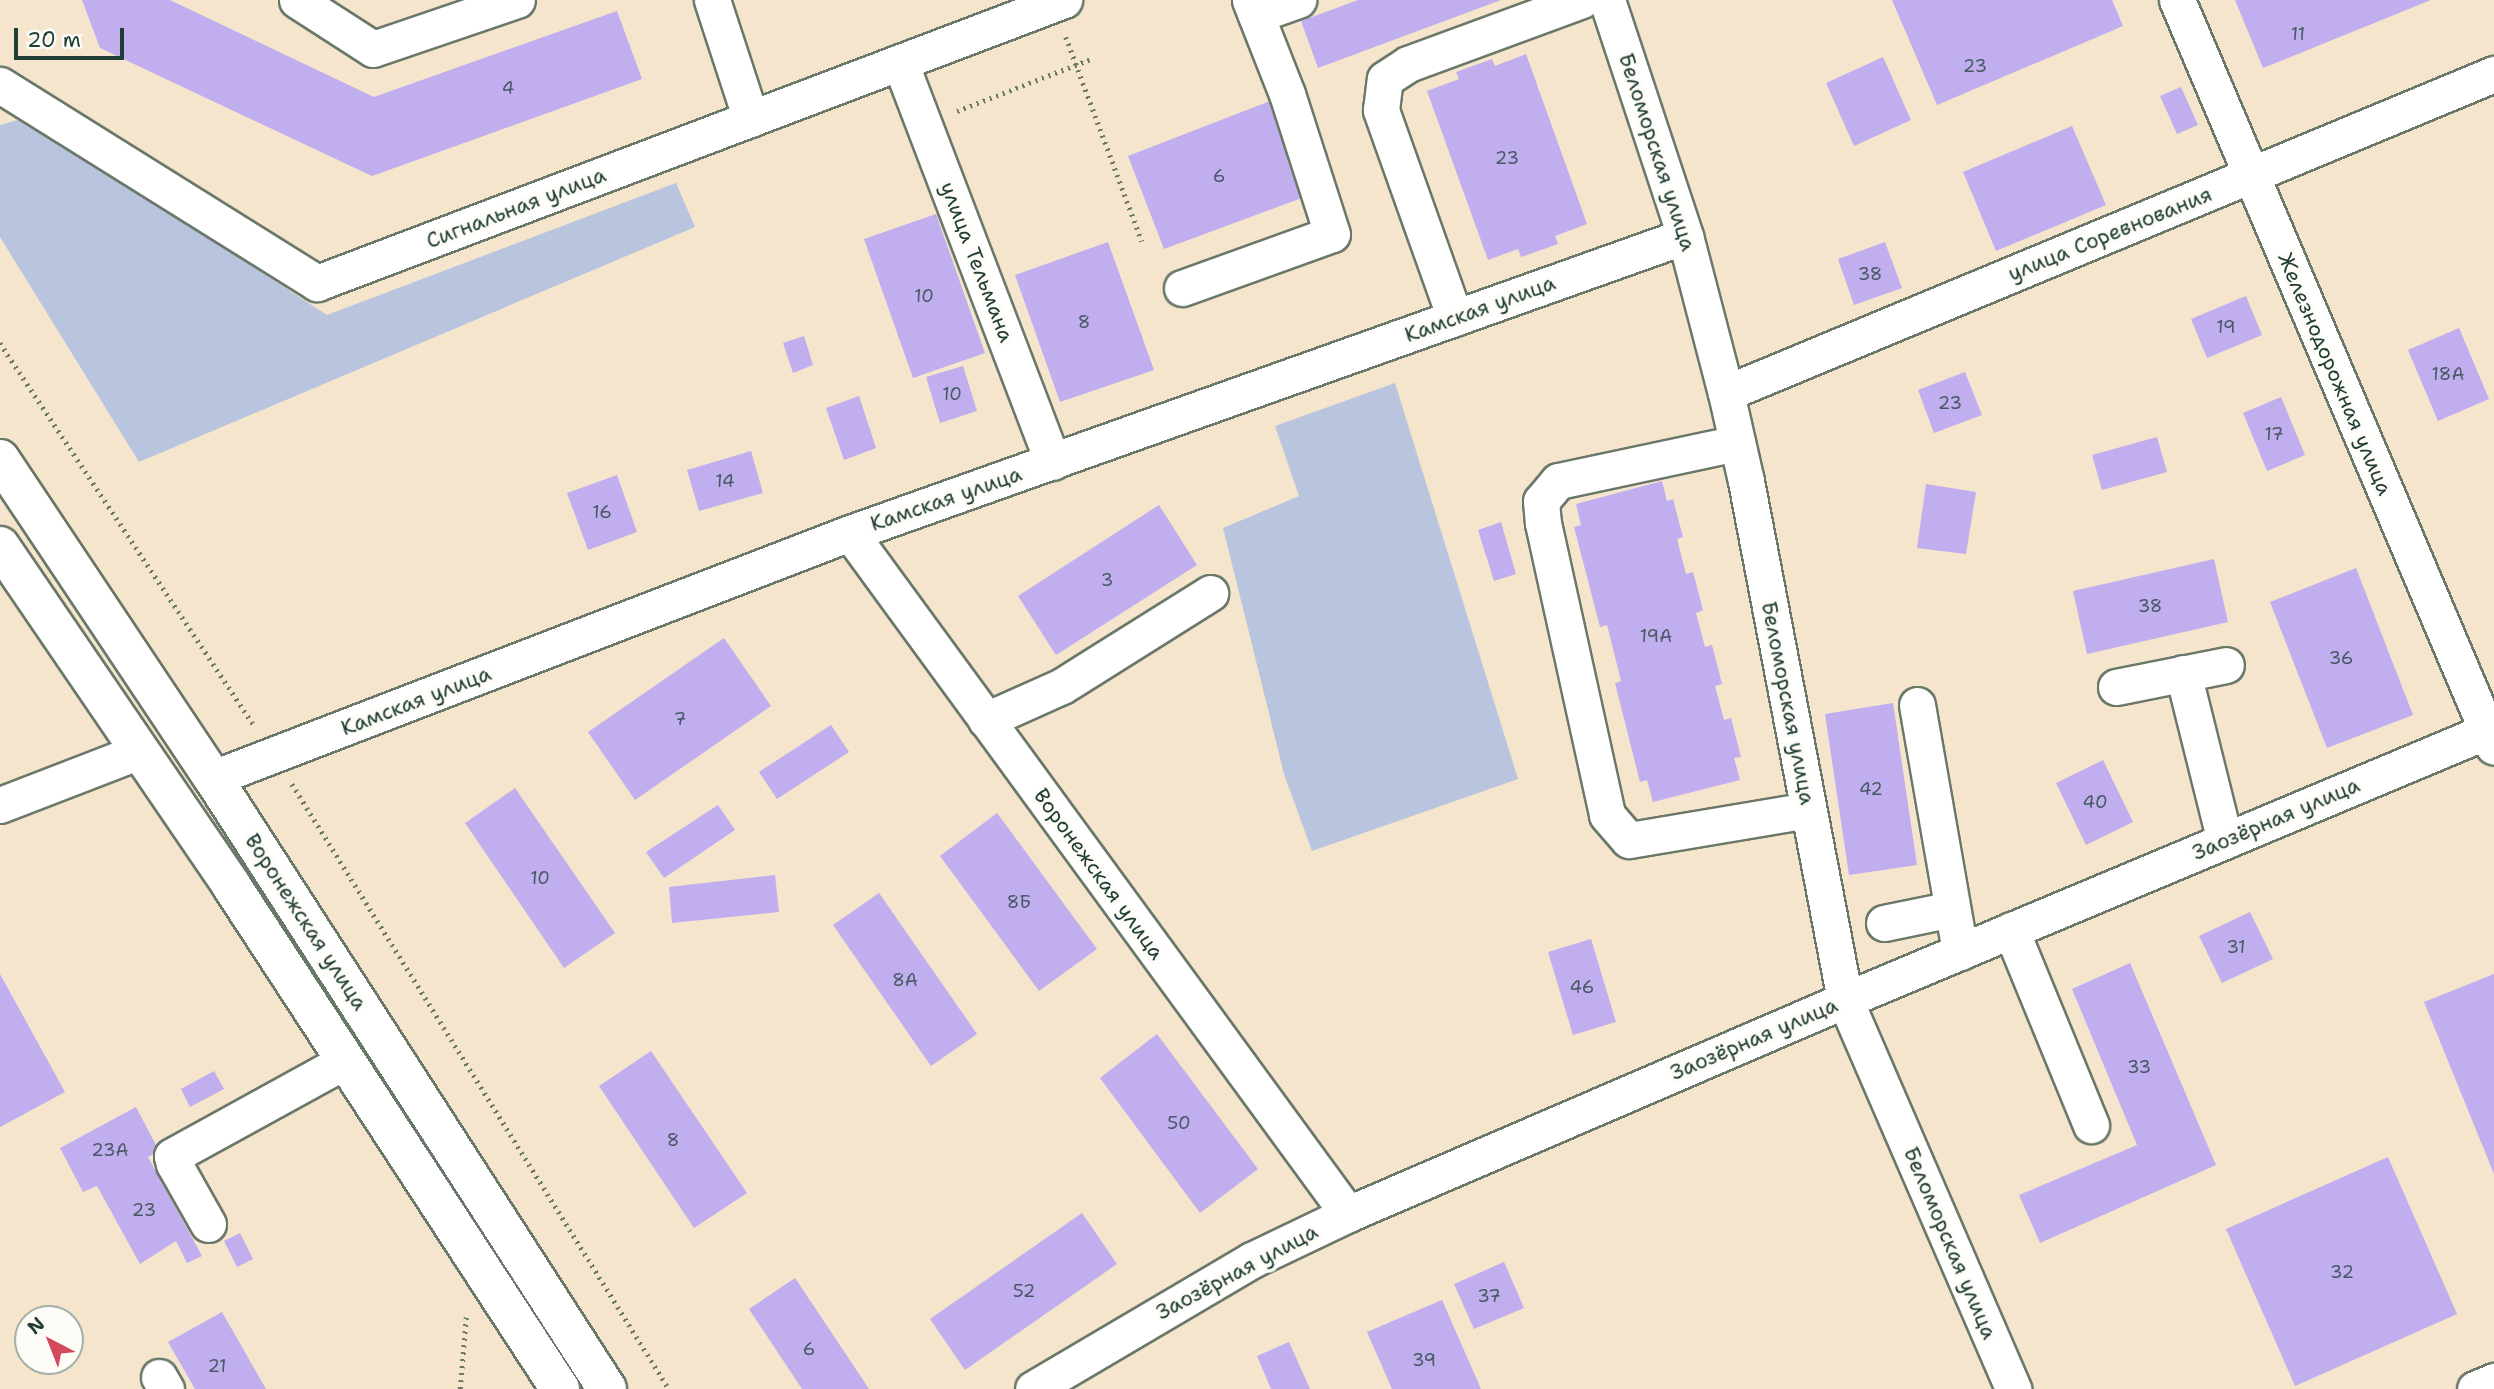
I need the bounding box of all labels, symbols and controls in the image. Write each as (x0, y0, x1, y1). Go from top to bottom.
scale bar (18, 14, 128, 58)
house number: 11 (2291, 23, 2305, 45)
text: 20 m (27, 26, 81, 54)
street label: Беломорская улица (1613, 50, 1701, 254)
house number: 23 (1963, 55, 1987, 77)
house number: 4 (502, 77, 514, 99)
house number: 23 (1495, 147, 1519, 169)
street label: Сигнальная улица (423, 162, 609, 254)
house number: 6 (1213, 165, 1225, 187)
street label: улица Тельмана (935, 178, 1019, 346)
street label: улица Соревнования (2004, 182, 2216, 286)
street label: Железнодорожная улица (2272, 249, 2398, 499)
house number: 38 (1858, 263, 1882, 285)
street label: Камская улица (1401, 270, 1559, 348)
house number: 10 (914, 285, 934, 307)
house number: 8 (1078, 311, 1090, 333)
house number: 19 (2216, 316, 2236, 338)
house number: 18А (2432, 363, 2464, 385)
house number: 10 (942, 383, 962, 405)
house number: 23 (1938, 392, 1962, 414)
house number: 17 (2264, 423, 2284, 445)
street label: Камская улица (867, 461, 1025, 537)
house number: 14 (715, 470, 735, 492)
house number: 16 (592, 501, 612, 523)
house number: 3 (1101, 569, 1113, 591)
house number: 38 (2138, 595, 2162, 617)
street label: Беломорская улица (1756, 599, 1820, 807)
house number: 19А (1640, 625, 1672, 647)
house number: 36 (2329, 647, 2353, 669)
street label: Камская улица (337, 661, 495, 741)
house number: 7 (674, 708, 686, 730)
street label: Заозёрная улица (2189, 772, 2363, 866)
house number: 42 (1859, 778, 1883, 800)
street label: Воронежская улица (1029, 784, 1169, 964)
house number: 40 (2082, 791, 2108, 813)
street label: Воронежская улица (240, 829, 372, 1015)
house number: 10 (530, 867, 550, 889)
house number: 8Б (1007, 891, 1031, 913)
house number: 31 (2226, 936, 2246, 958)
house number: 8А (892, 969, 918, 991)
house number: 46 (1570, 976, 1594, 998)
street label: Заозёрная улица (1667, 992, 1841, 1086)
house number: 33 (2127, 1056, 2151, 1078)
house number: 50 (1167, 1112, 1191, 1134)
house number: 8 (667, 1129, 679, 1151)
house number: 23А (91, 1139, 129, 1161)
street label: Беломорская улица (1898, 1143, 2002, 1343)
house number: 23 (132, 1199, 156, 1221)
street label: Заозёрная улица (1152, 1219, 1322, 1325)
house number: 32 (2330, 1261, 2354, 1283)
house number: 52 (1013, 1280, 1035, 1302)
house number: 37 (1477, 1285, 1501, 1307)
north arrow (14, 1305, 84, 1375)
text: N (22, 1311, 50, 1340)
house number: 6 (803, 1338, 815, 1360)
house number: 39 (1412, 1349, 1436, 1371)
house number: 21 (207, 1355, 227, 1377)

